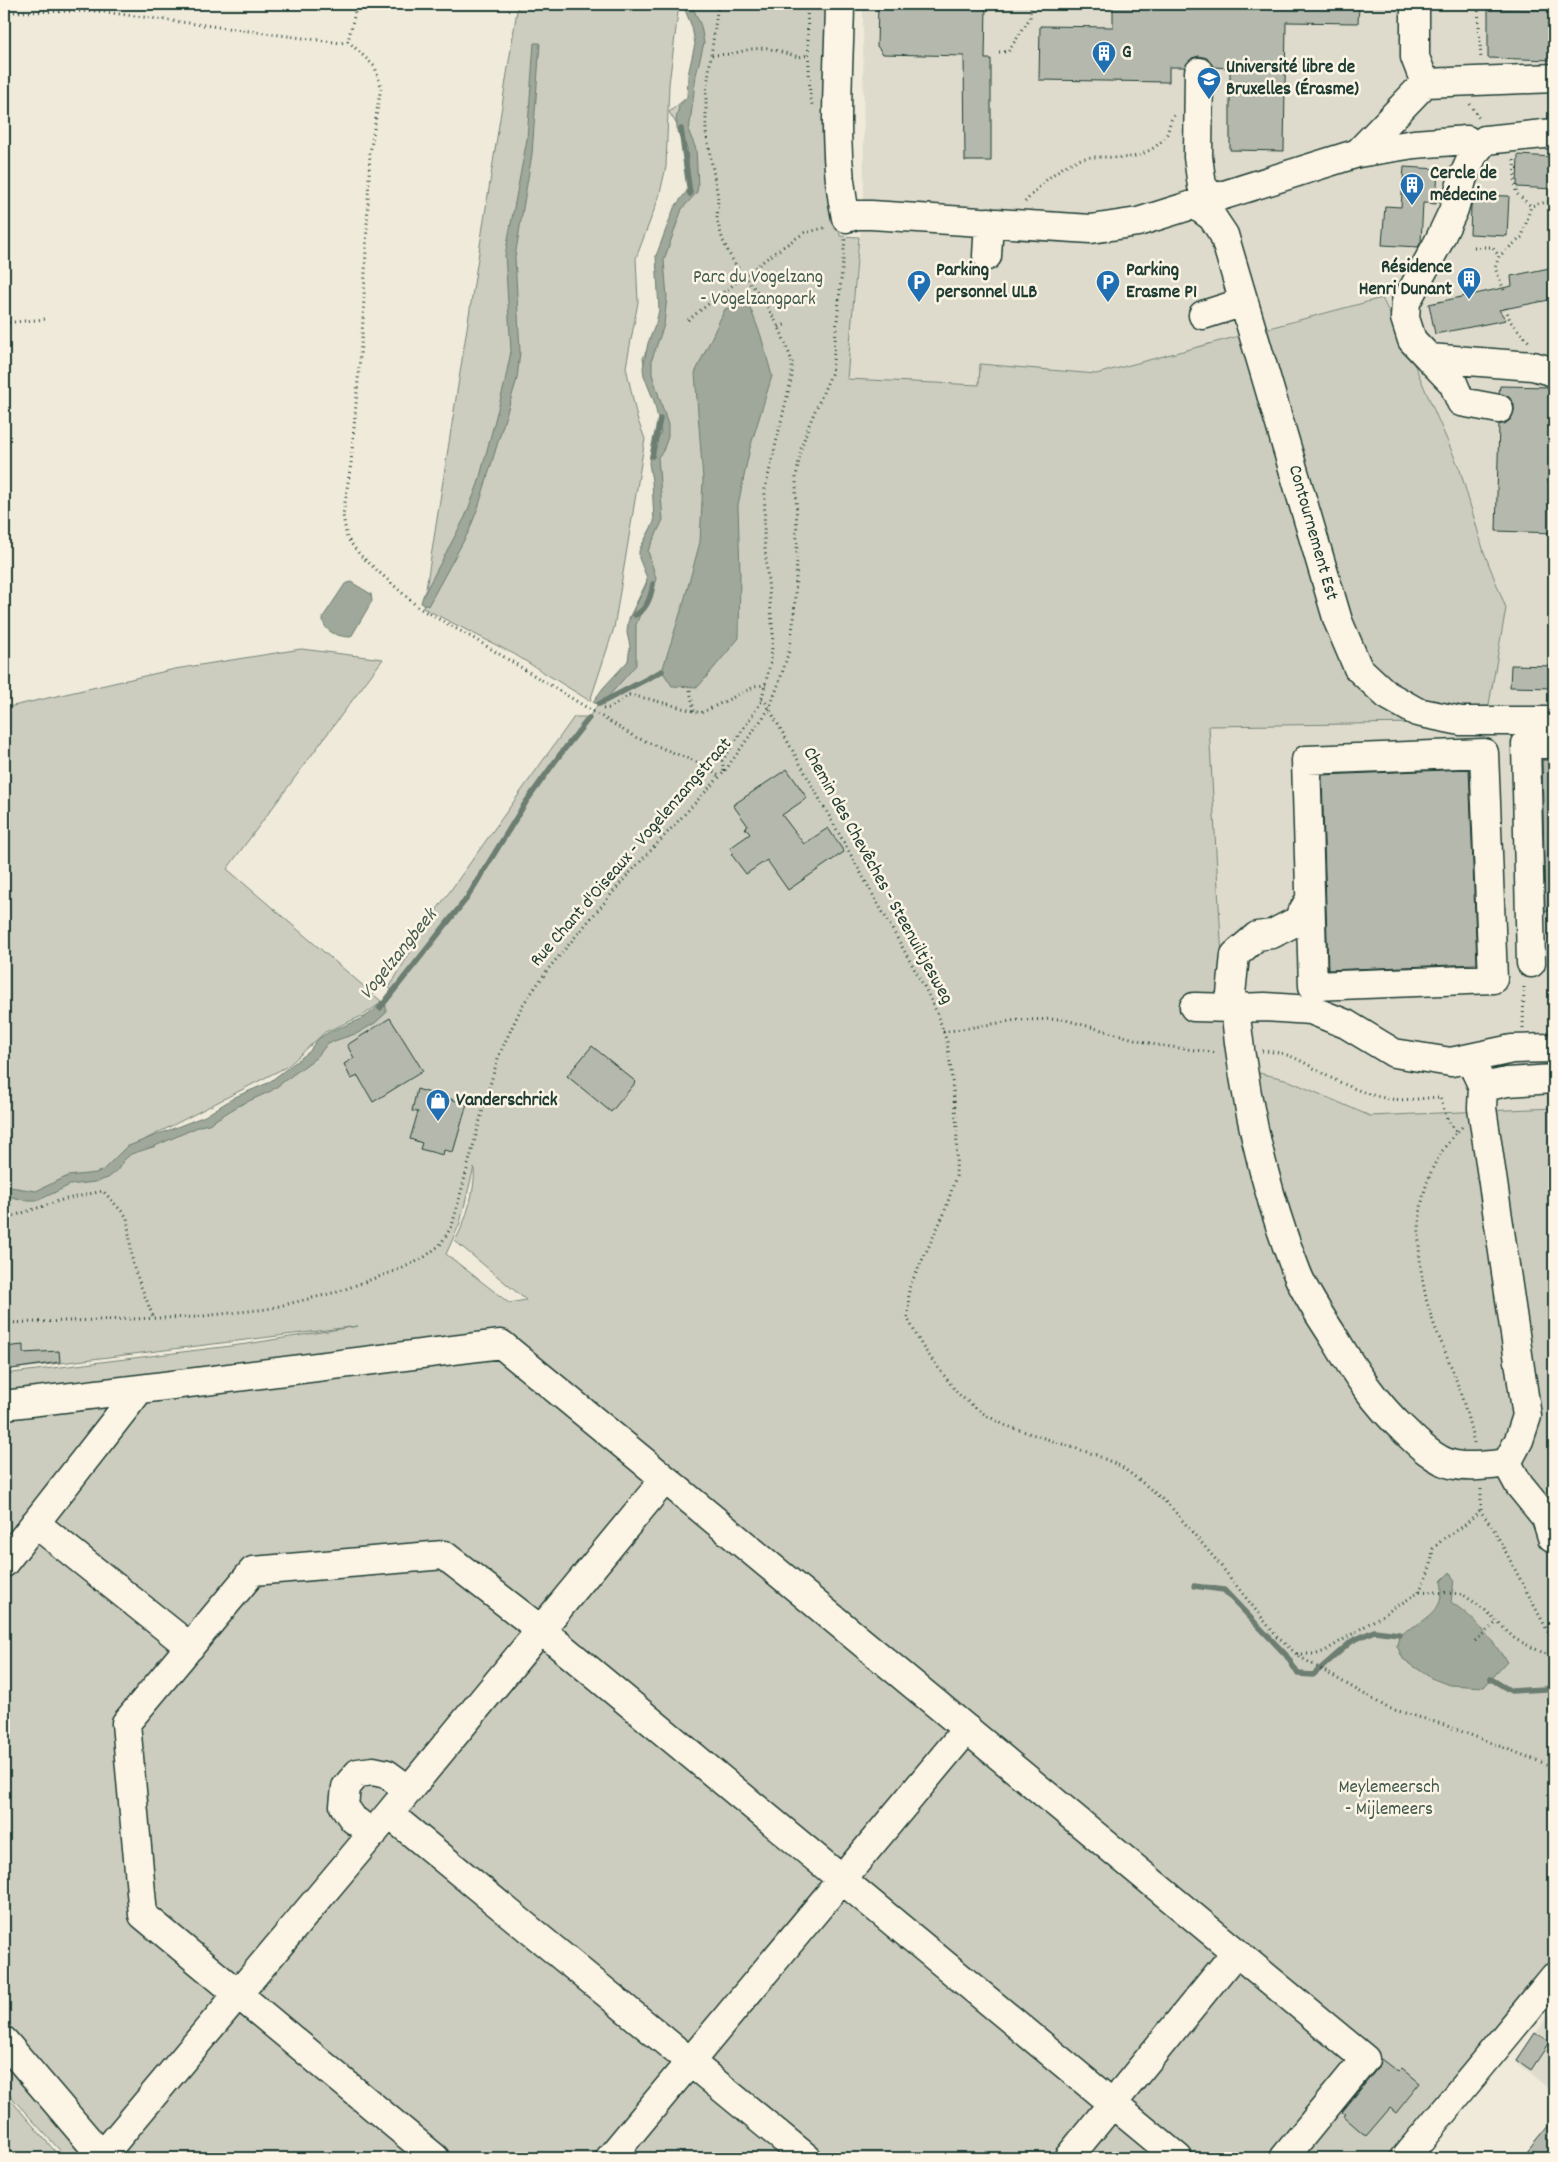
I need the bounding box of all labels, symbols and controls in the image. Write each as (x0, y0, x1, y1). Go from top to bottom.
building icon: G (1091, 40, 1117, 74)
place label: G (1122, 40, 1132, 67)
place label: Université libre de Bruxelles (Érasme) (1226, 55, 1359, 104)
school or university icon: Université libre de Bruxelles (Érasme) (1196, 66, 1222, 100)
place label: Cercle de médecine (1430, 161, 1497, 210)
building icon: Cercle de médecine (1399, 172, 1425, 206)
place label: Résidence Henri Dunant (1359, 255, 1452, 304)
place label: Parking personnel ULB (936, 258, 1037, 307)
place label: Parking Erasme P1 (1126, 258, 1197, 307)
park label: Parc du Vogelzang - Vogelzangpark (693, 265, 823, 314)
building icon: Résidence Henri Dunant (1456, 266, 1482, 300)
parking icon: Parking personnel ULB (906, 269, 932, 303)
parking icon: Parking Erasme P1 (1095, 269, 1121, 303)
street label: Contournement Est (1280, 462, 1344, 604)
street label: Rue Chant d'Oiseaux - Vogelenzangstraat (525, 732, 739, 974)
street label: Chemin des Chevêches - Steenuiltjesweg (795, 742, 959, 1010)
water label: Vogelzangbeek (353, 902, 446, 1007)
shop icon: Vanderschrick (425, 1088, 451, 1122)
place label: Vanderschrick (456, 1088, 558, 1115)
park label: Meylemeersch - Mijlemeers (1338, 1775, 1440, 1824)

